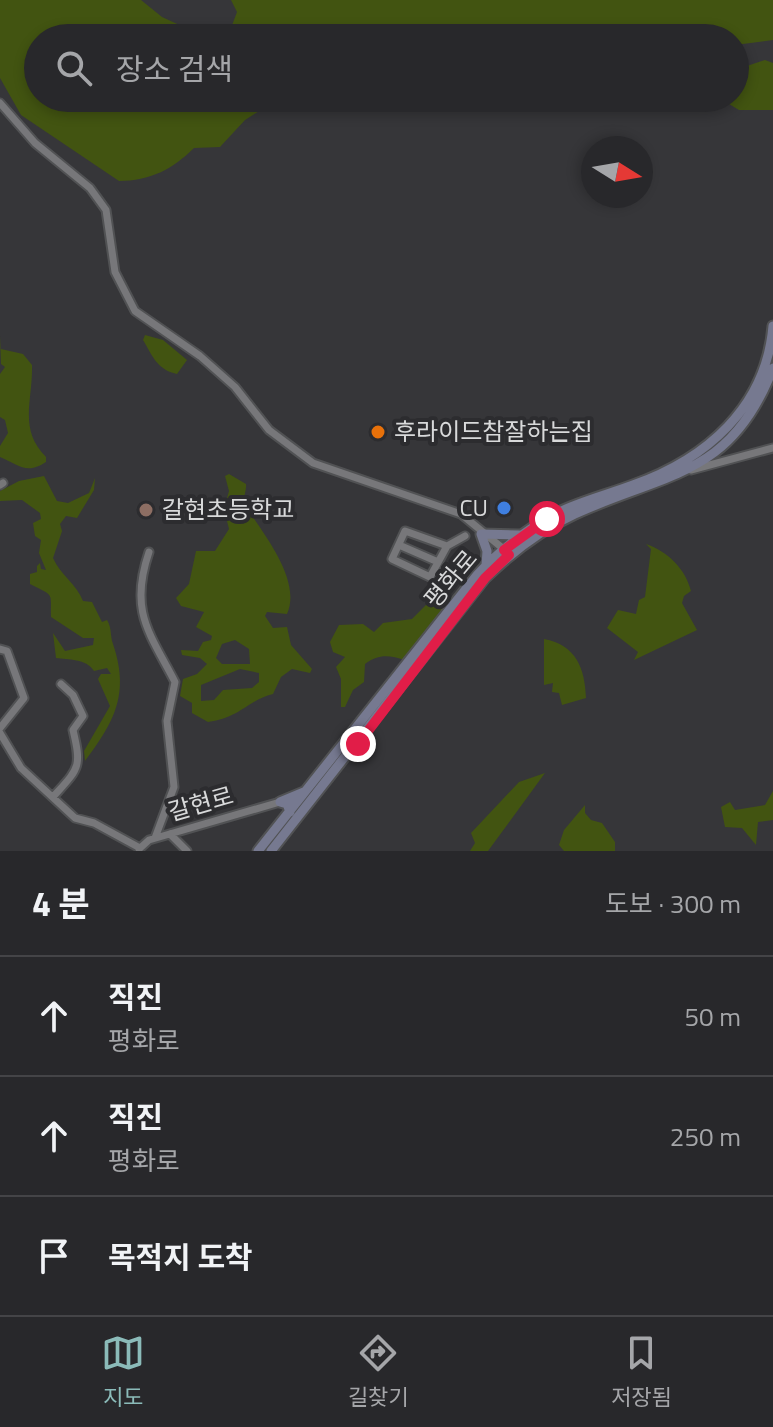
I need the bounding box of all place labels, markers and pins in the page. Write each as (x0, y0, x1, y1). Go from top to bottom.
place label: 후라이드참잘하는집 (394, 413, 593, 449)
marker: 후라이드참잘하는집 (369, 423, 387, 441)
place label: CU (459, 489, 488, 525)
place label: 갈현초등학교 (162, 491, 294, 527)
marker: CU (495, 499, 513, 517)
marker: 갈현초등학교 (137, 501, 155, 519)

